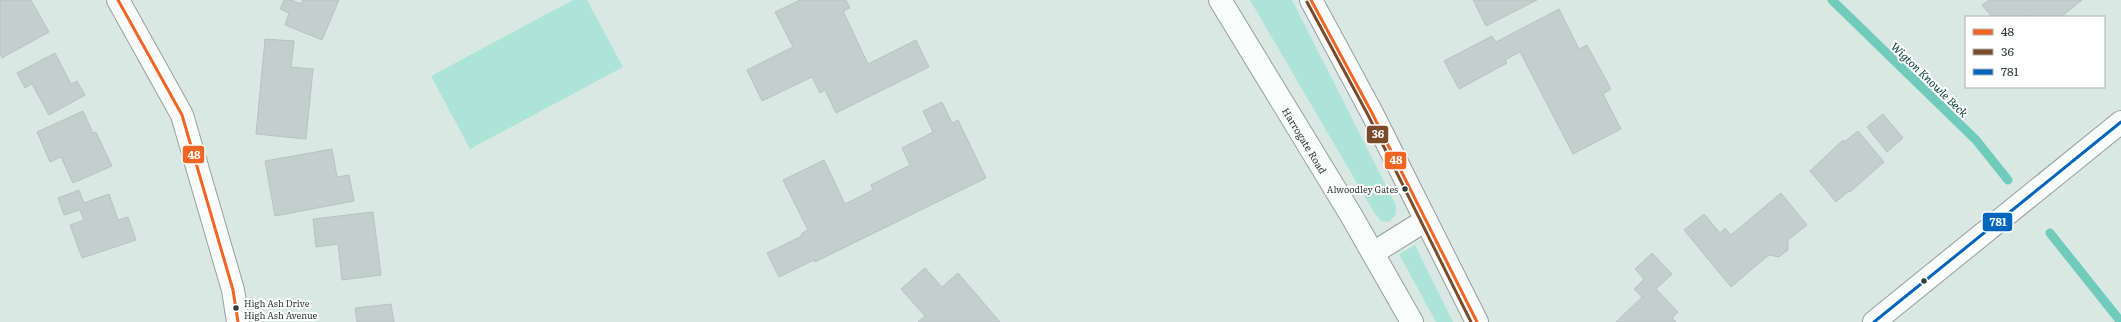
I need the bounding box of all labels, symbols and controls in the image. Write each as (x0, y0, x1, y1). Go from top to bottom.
legend (1965, 16, 2105, 88)
text: 48 (2001, 22, 2015, 40)
water label: Wigton Knowle Beck (1888, 38, 1972, 120)
text: 36 (2001, 42, 2015, 60)
text: 781 (2001, 62, 2019, 80)
street label: Harrogate Road (1279, 104, 1331, 176)
line badge: 36 (1366, 125, 1389, 144)
text: 36 (1372, 125, 1385, 141)
line badge: 48 (182, 145, 205, 164)
text: 48 (187, 146, 201, 162)
line badge: 48 (1384, 151, 1407, 170)
text: 48 (1389, 151, 1403, 167)
place label: Alwoodley Gates (1327, 182, 1398, 196)
marker: Alwoodley Gates (1400, 184, 1410, 194)
line badge: 781 (1982, 212, 2013, 232)
text: 781 (1990, 213, 2007, 229)
unlabelled marker (1919, 276, 1929, 286)
place label: High Ash Drive High Ash Avenue (244, 296, 318, 322)
marker: High Ash Drive High Ash Avenue (231, 303, 241, 313)

